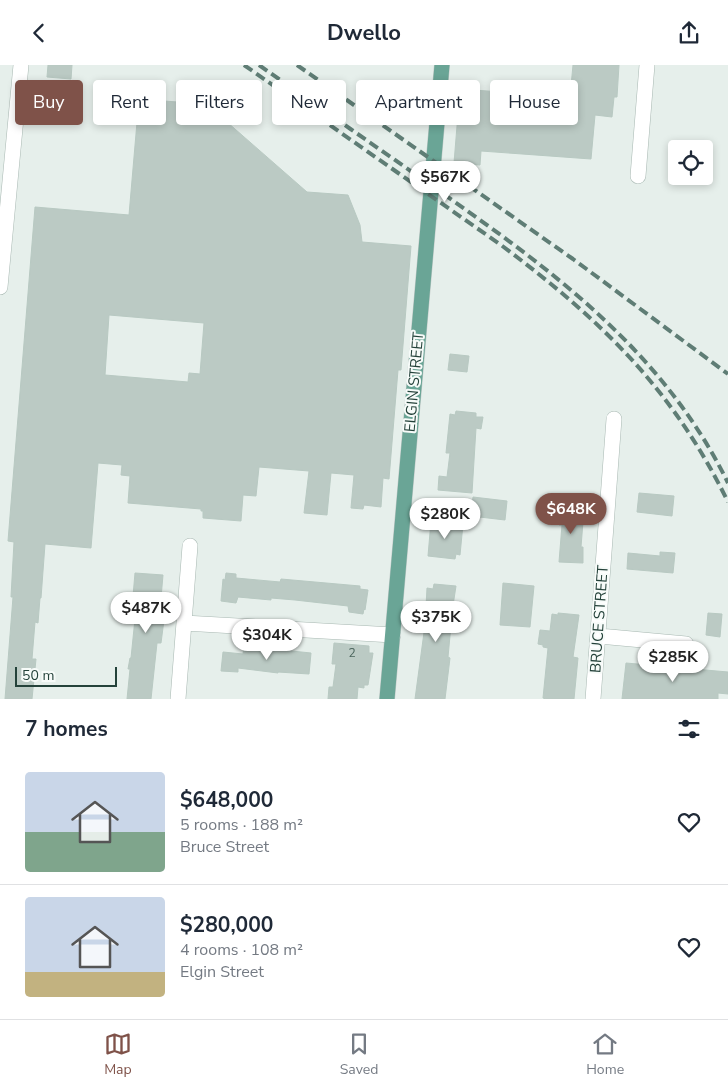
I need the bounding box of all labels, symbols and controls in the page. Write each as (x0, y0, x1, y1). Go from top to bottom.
text: Dwello (327, 18, 401, 48)
icon: back (25, 19, 53, 47)
icon: share (675, 19, 703, 47)
chip: Buy (15, 80, 83, 125)
chip: Rent (93, 80, 166, 125)
chip: Filters (176, 80, 262, 125)
chip: New (272, 80, 346, 125)
chip: Apartment (356, 80, 480, 125)
chip: House (490, 80, 578, 125)
map controls (668, 140, 713, 185)
button: locate (668, 140, 713, 185)
pin: $567K (410, 161, 480, 203)
text: $567K (420, 166, 470, 188)
street label: ELGIN STREET (400, 331, 428, 433)
pin: $648K (536, 493, 606, 535)
pin: $280K (410, 497, 480, 540)
text: $648K (546, 498, 596, 520)
text: $280K (420, 503, 470, 525)
street label: BRUCE STREET (585, 564, 613, 674)
pin: $487K (111, 591, 181, 634)
text: $487K (121, 597, 171, 619)
pin: $375K (401, 601, 471, 643)
text: $375K (411, 606, 461, 628)
pin: $304K (232, 619, 302, 661)
text: $304K (242, 624, 292, 646)
pin: $285K (638, 641, 708, 683)
house number: 2 (348, 645, 356, 661)
text: $285K (648, 646, 698, 668)
scale bar (15, 664, 118, 687)
text: 50 m (22, 666, 54, 685)
text: 7 homes (25, 715, 108, 743)
icon: filters (675, 715, 703, 743)
text: $648,000 (180, 786, 273, 814)
icon: home (65, 792, 125, 852)
icon: heart (675, 808, 703, 836)
text: 5 rooms · 188 m² (180, 814, 303, 836)
text: Bruce Street (180, 836, 269, 858)
text: $280,000 (180, 911, 273, 939)
icon: home (65, 917, 125, 977)
icon: heart (675, 933, 703, 961)
text: 4 rooms · 108 m² (180, 939, 303, 961)
text: Elgin Street (180, 961, 264, 983)
tab: Map (104, 1030, 132, 1079)
tab: Saved (340, 1030, 378, 1079)
tab: Home (586, 1030, 624, 1079)

